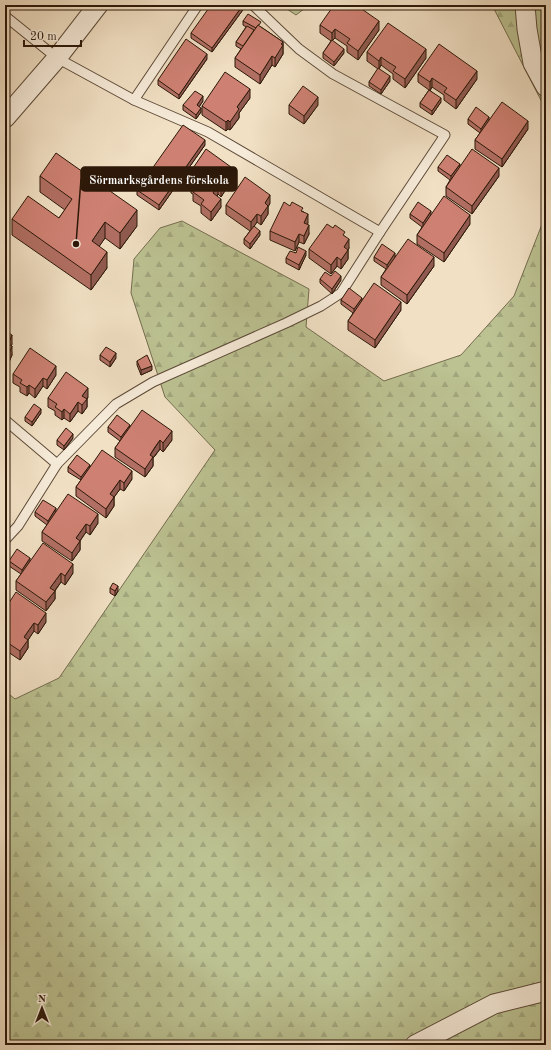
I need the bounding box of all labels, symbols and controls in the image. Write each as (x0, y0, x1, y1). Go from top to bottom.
scale bar (24, 22, 81, 48)
text: 20 m (30, 31, 57, 43)
callout: Sörmarksgårdens förskola (81, 167, 237, 191)
text: Sörmarksgårdens förskola (89, 175, 229, 187)
north arrow (22, 988, 62, 1028)
text: N (38, 994, 47, 1005)

